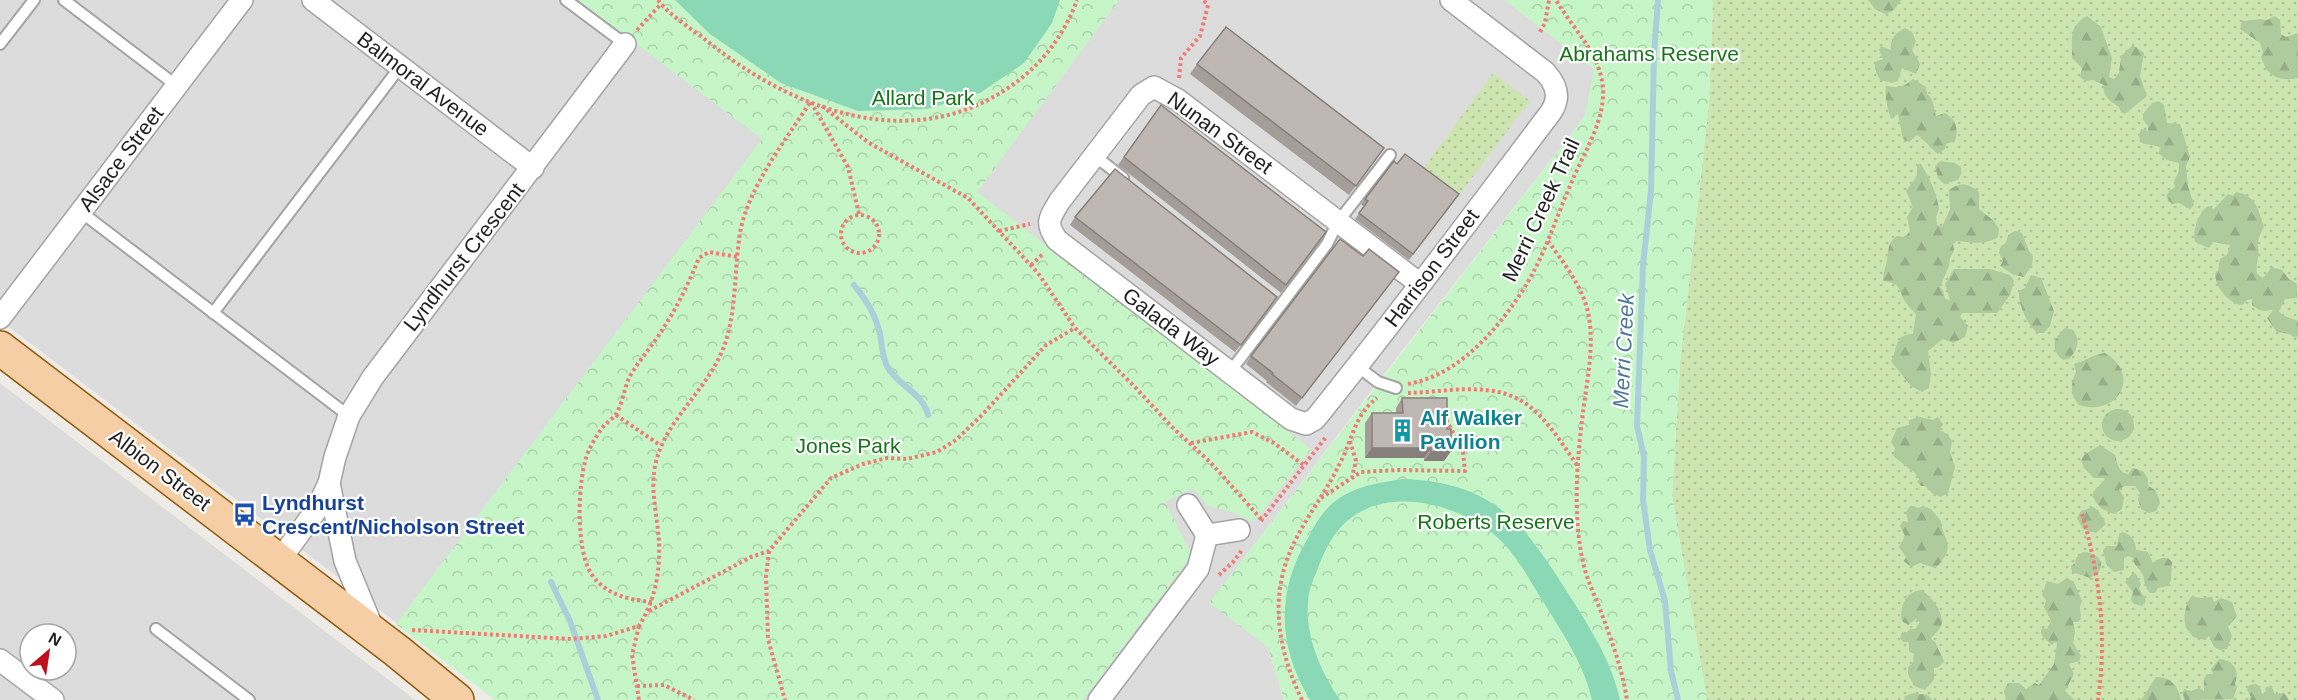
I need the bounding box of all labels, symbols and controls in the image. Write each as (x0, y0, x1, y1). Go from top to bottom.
street label: Balmoral Avenue (353, 27, 493, 140)
park label: Abrahams Reserve (1559, 42, 1739, 65)
park label: Allard Park (872, 86, 975, 109)
street label: Nunan Street (1163, 87, 1277, 178)
street label: Alsace Street (74, 102, 167, 215)
street label: Merri Creek Trail (1497, 135, 1584, 285)
street label: Lyndhurst Crescent (399, 178, 529, 335)
street label: Harrison Street (1380, 204, 1483, 331)
street label: Galada Way (1119, 283, 1224, 371)
water label: Merri Creek (1608, 292, 1639, 409)
place label: Alf Walker Pavilion (1420, 406, 1522, 453)
building icon: Alf Walker Pavilion (1389, 417, 1415, 443)
street label: Albion Street (105, 424, 215, 515)
park label: Jones Park (795, 434, 901, 457)
place label: Lyndhurst Crescent/Nicholson Street (262, 491, 525, 538)
bus stop icon: Lyndhurst Crescent/Nicholson Street (231, 502, 257, 528)
park label: Roberts Reserve (1417, 510, 1575, 533)
north arrow (18, 622, 78, 682)
text: N (46, 629, 64, 650)

